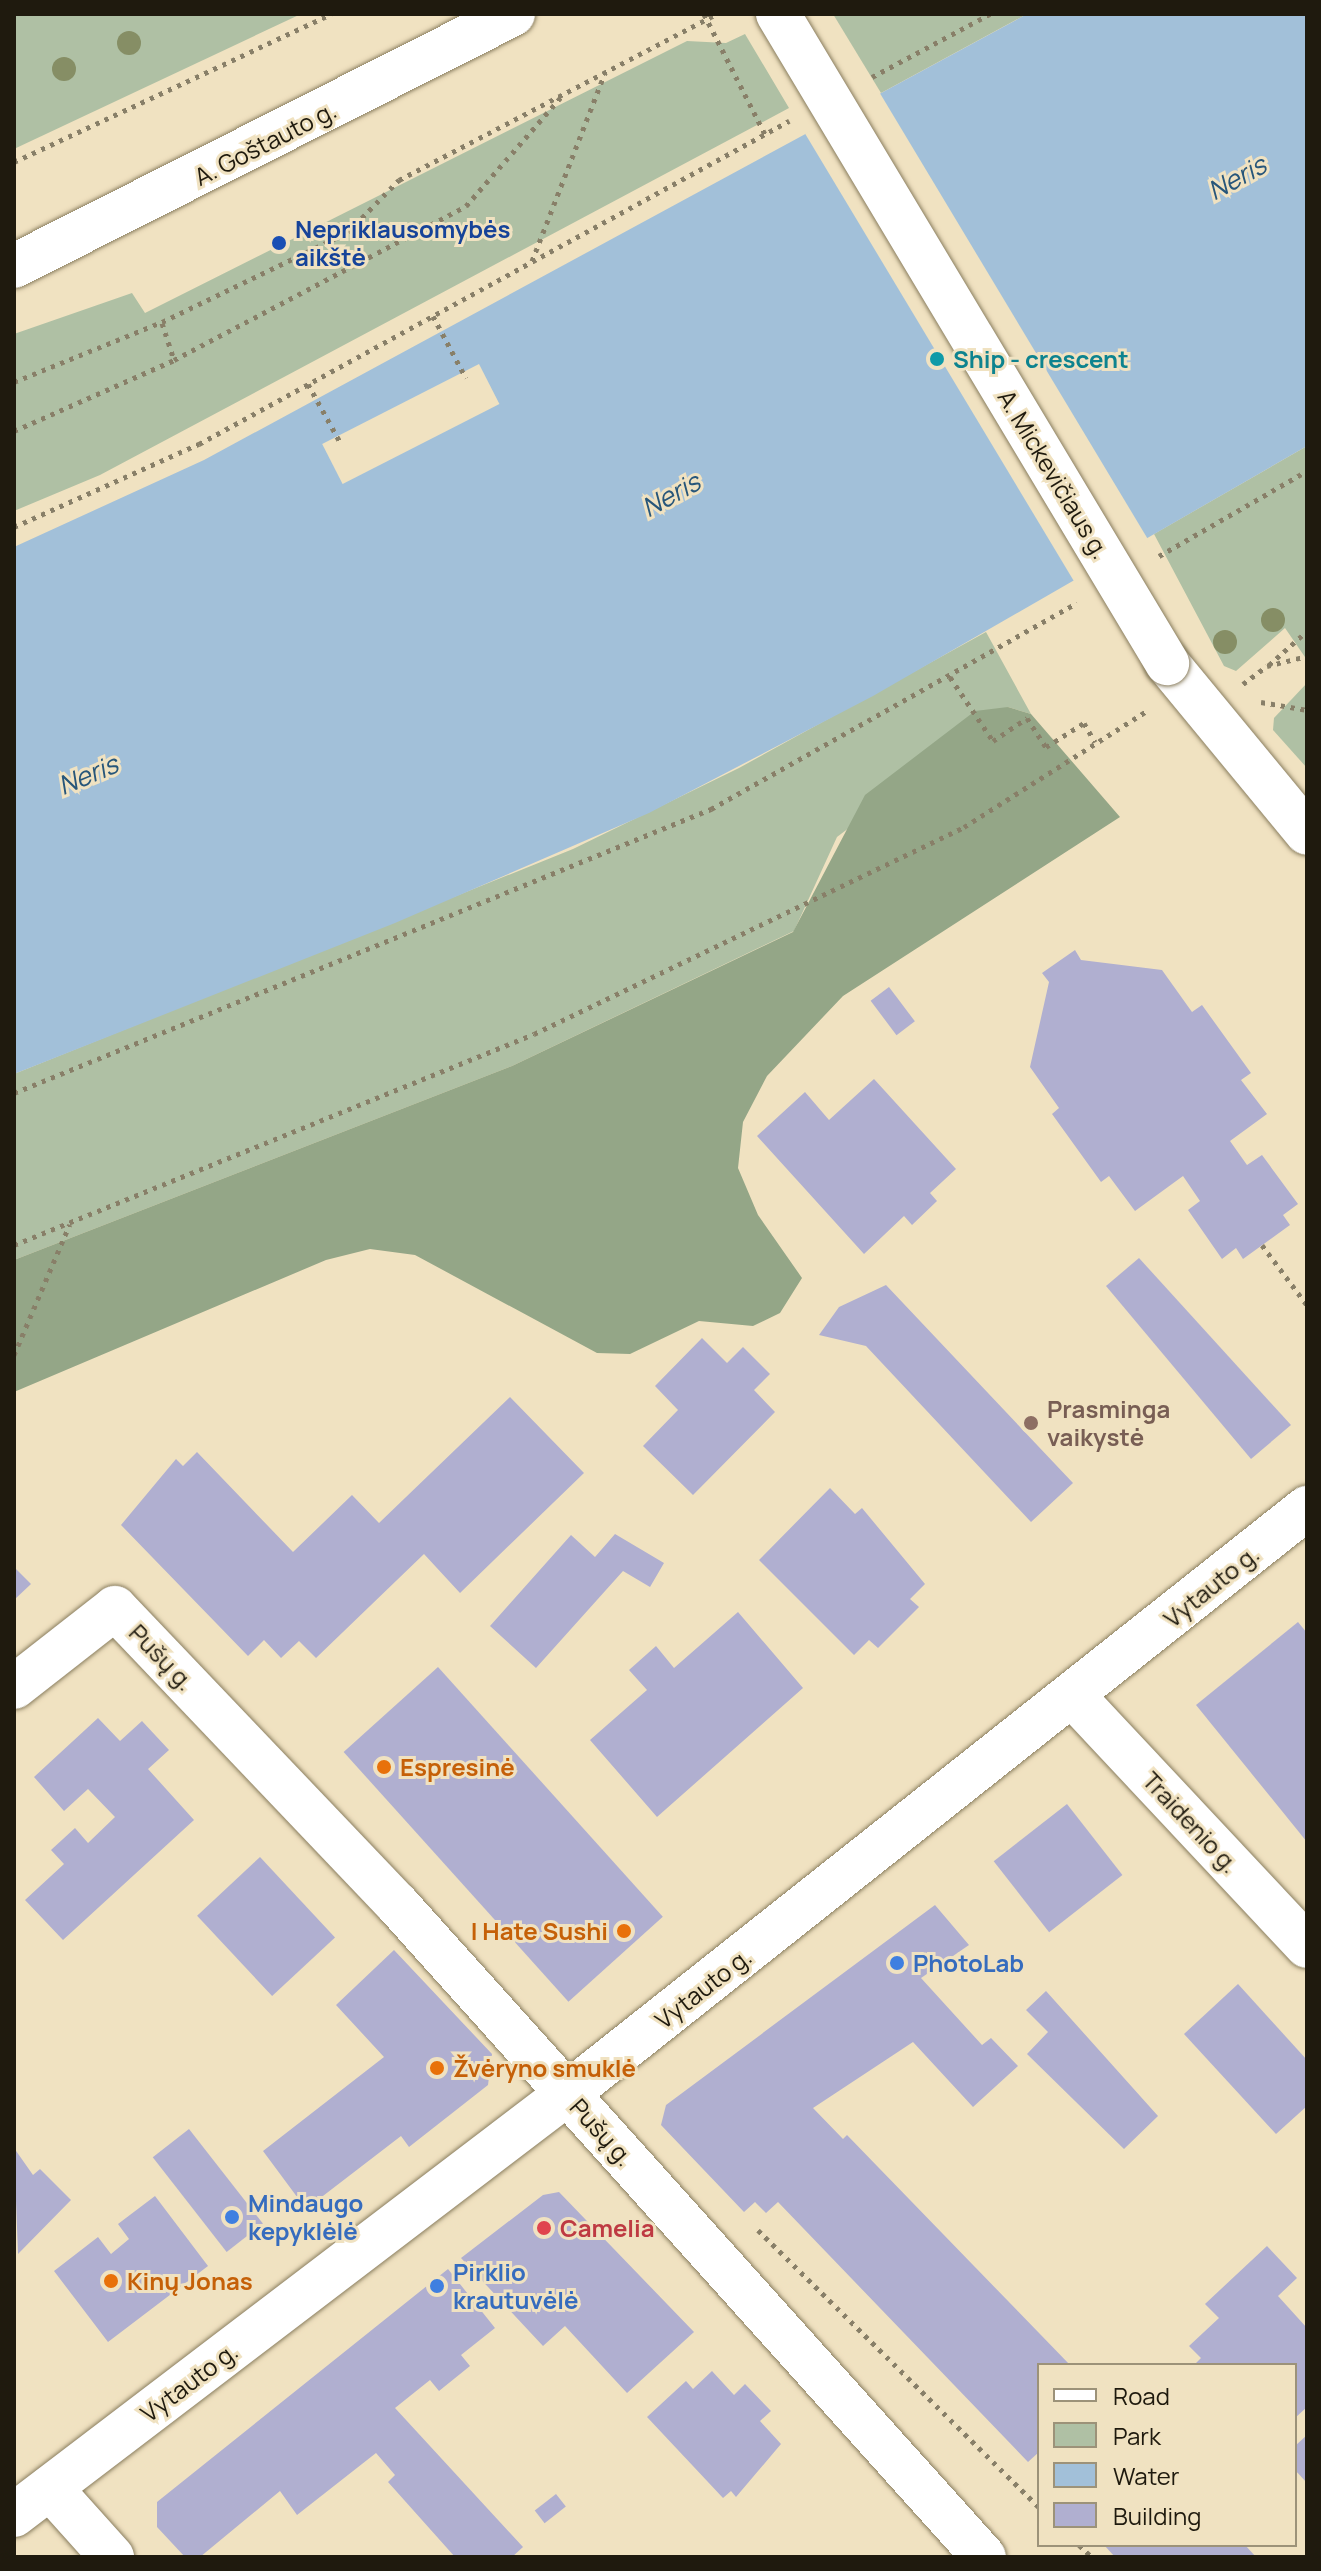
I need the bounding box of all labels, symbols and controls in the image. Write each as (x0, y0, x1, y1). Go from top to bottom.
street label: A. Goštauto g. (189, 95, 341, 191)
water label: Neris (1202, 149, 1272, 207)
place label: Nepriklausomybės aikštė (295, 215, 510, 271)
marker: Nepriklausomybės aikštė (270, 234, 288, 252)
place label: Ship - crescent (953, 345, 1129, 373)
marker: Ship - crescent (928, 350, 946, 368)
street label: A. Mickevičiaus g. (992, 384, 1116, 564)
water label: Neris (636, 466, 706, 524)
water label: Neris (53, 749, 123, 801)
place label: Prasminga vaikystė (1047, 1395, 1170, 1451)
marker: Prasminga vaikystė (1022, 1414, 1040, 1432)
street label: Vytauto g. (1158, 1539, 1264, 1633)
street label: Pušų g. (124, 1618, 200, 1696)
place label: Espresinė (400, 1753, 515, 1781)
marker: Espresinė (375, 1758, 393, 1776)
street label: Traidenio g. (1137, 1766, 1245, 1878)
place label: I Hate Sushi (471, 1917, 608, 1945)
marker: I Hate Sushi (615, 1922, 633, 1940)
street label: Vytauto g. (649, 1942, 757, 2034)
place label: PhotoLab (913, 1949, 1024, 1977)
marker: PhotoLab (888, 1954, 906, 1972)
place label: Žvėryno smuklė (453, 2054, 636, 2082)
marker: Žvėryno smuklė (428, 2059, 446, 2077)
street label: Pušų g. (564, 2092, 640, 2172)
place label: Mindaugo kepyklėlė (248, 2189, 363, 2245)
marker: Mindaugo kepyklėlė (223, 2208, 241, 2226)
place label: Camelia (560, 2214, 655, 2242)
marker: Camelia (535, 2219, 553, 2237)
place label: Pirklio krautuvėlė (453, 2258, 578, 2314)
place label: Kinų Jonas (127, 2267, 253, 2295)
marker: Kinų Jonas (102, 2272, 120, 2290)
marker: Pirklio krautuvėlė (428, 2277, 446, 2295)
street label: Vytauto g. (135, 2336, 243, 2428)
legend (1037, 2363, 1297, 2547)
text: Road (1113, 2379, 1170, 2412)
text: Park (1113, 2419, 1161, 2452)
text: Water (1113, 2459, 1180, 2492)
text: Building (1113, 2499, 1201, 2532)

